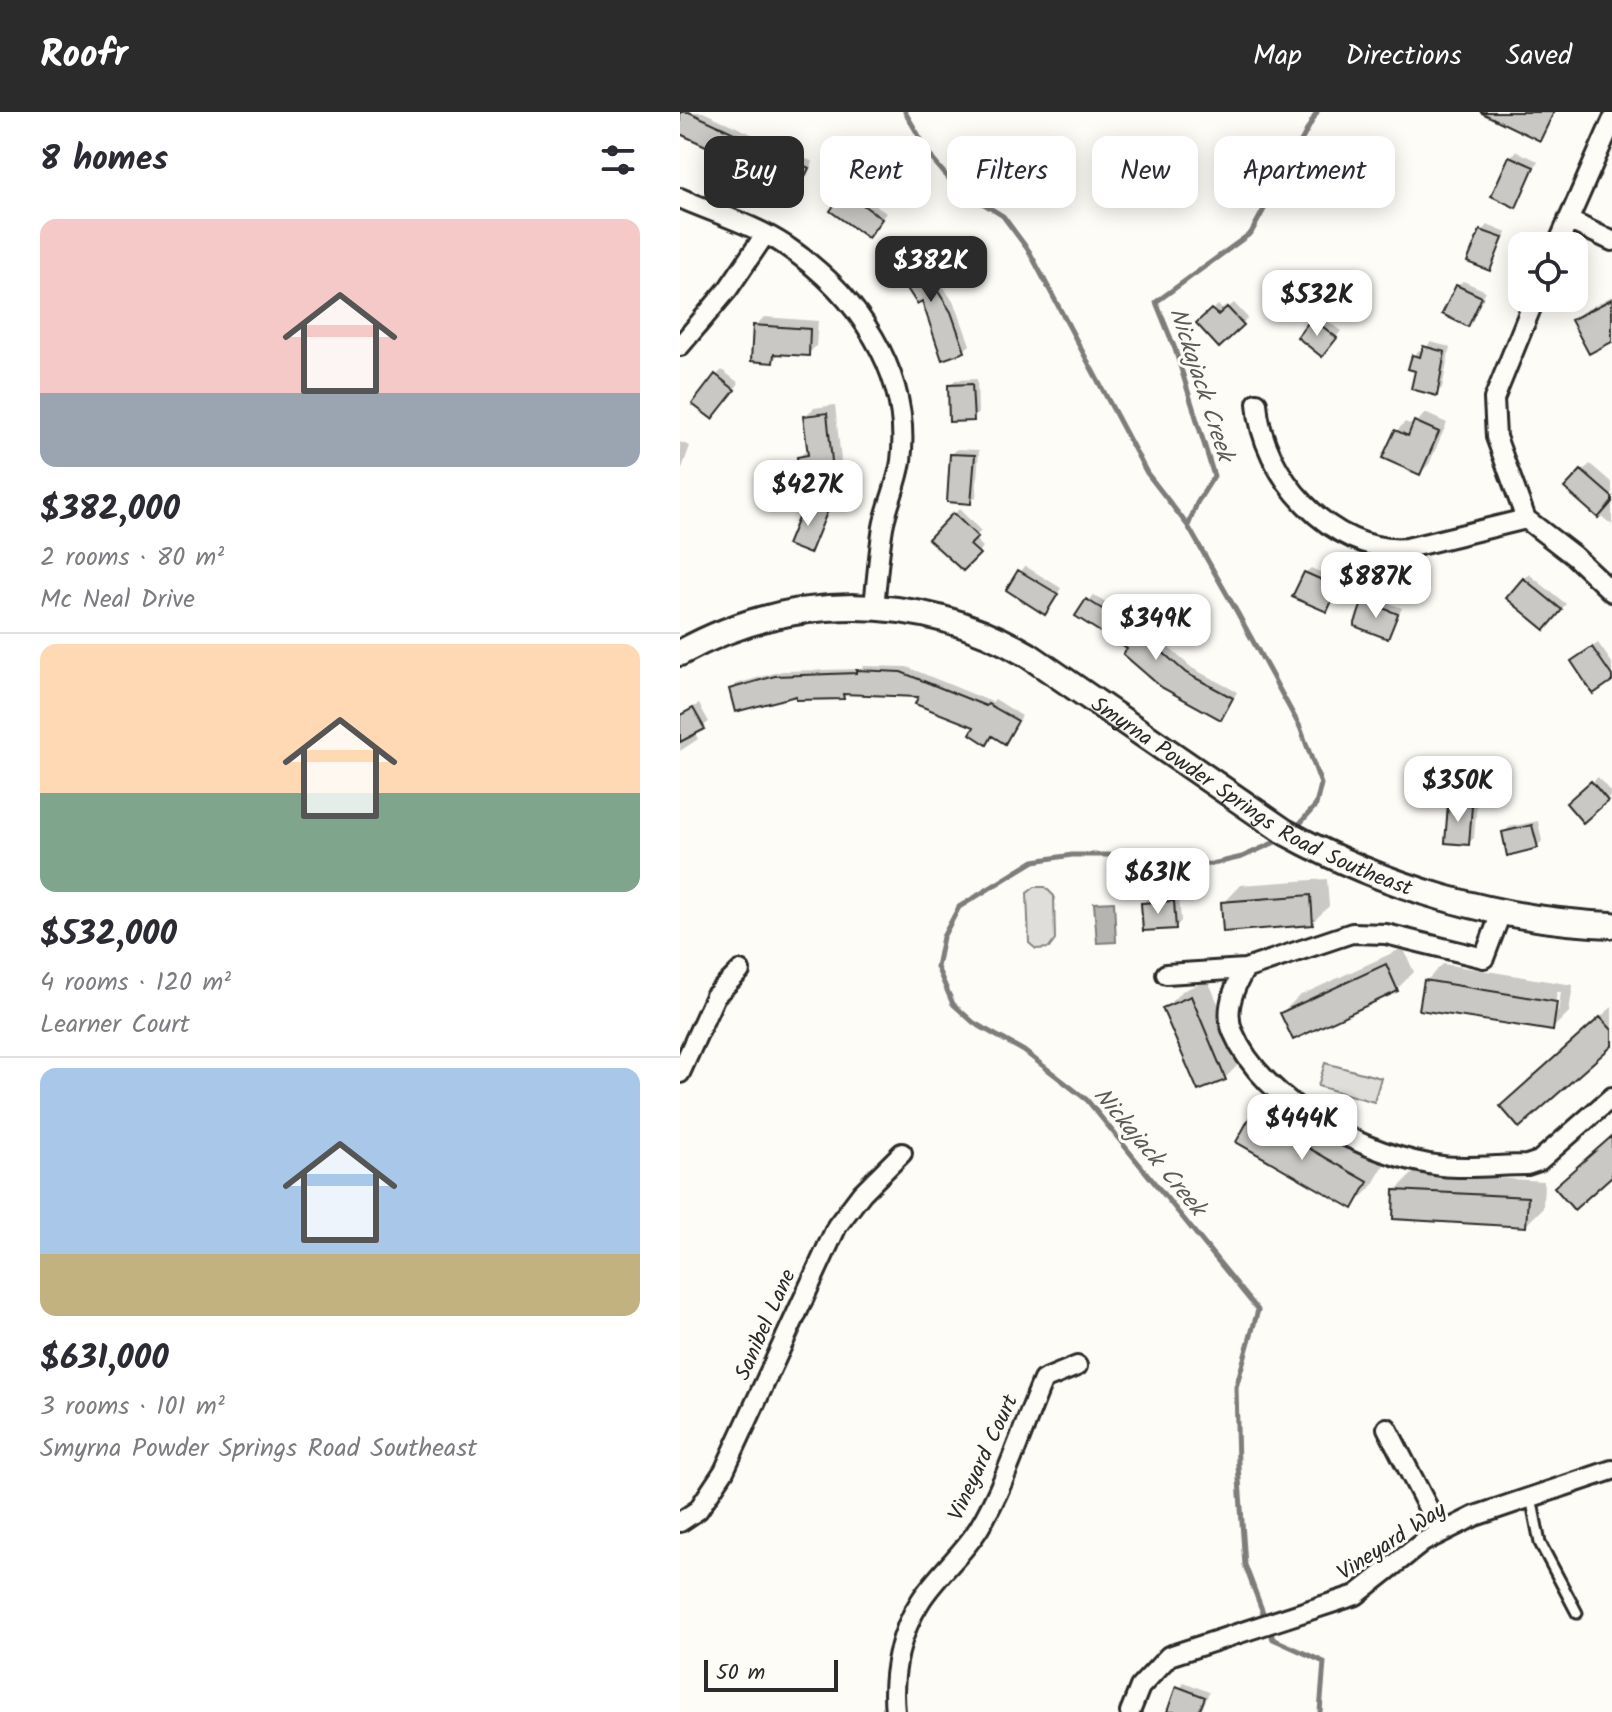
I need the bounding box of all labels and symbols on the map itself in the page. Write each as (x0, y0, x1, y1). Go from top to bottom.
pin: $382K (875, 236, 987, 304)
pin: $532K (1261, 270, 1373, 338)
water label: Nickajack Creek (1157, 303, 1245, 470)
pin: $427K (752, 460, 864, 528)
pin: $887K (1320, 552, 1432, 620)
pin: $349K (1100, 594, 1212, 662)
street label: Smyrna Powder Springs Road Southeast (1083, 688, 1417, 907)
pin: $350K (1402, 756, 1514, 824)
pin: $631K (1102, 848, 1214, 916)
water label: Nickajack Creek (1083, 1078, 1217, 1228)
pin: $444K (1246, 1094, 1358, 1162)
street label: Sanibel Lane (726, 1264, 806, 1386)
street label: Vineyard Court (940, 1389, 1029, 1527)
street label: Vineyard Way (1331, 1493, 1455, 1591)
scale bar (704, 1656, 838, 1692)

